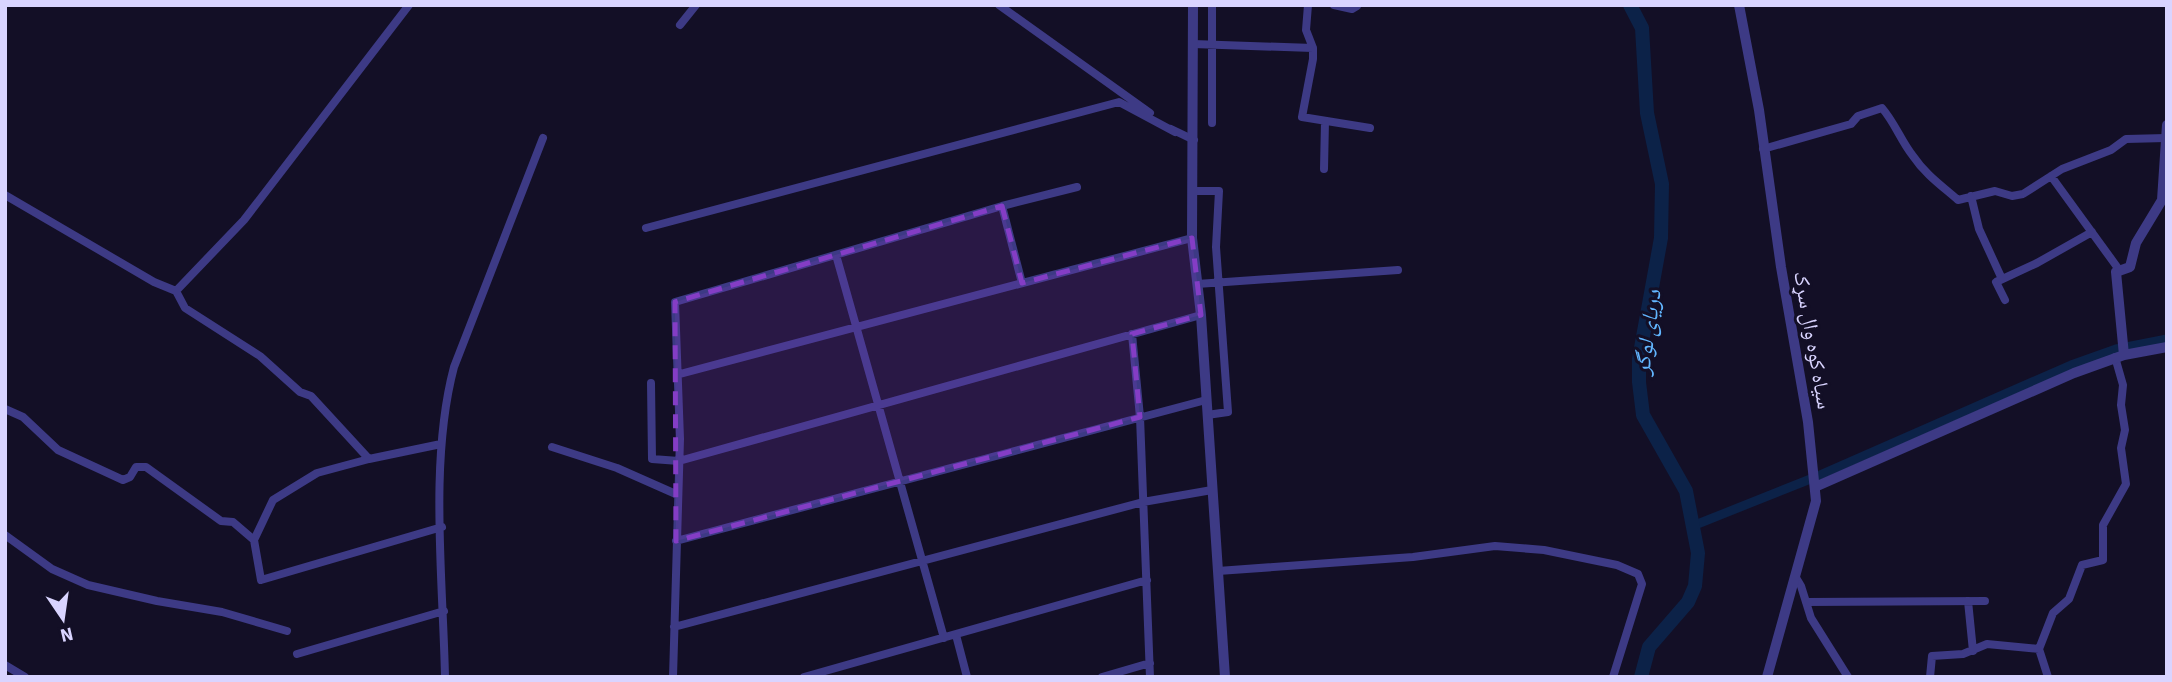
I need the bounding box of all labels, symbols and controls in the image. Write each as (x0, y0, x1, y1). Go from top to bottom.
street label: سیاه کوه وال سړک (1786, 269, 1840, 411)
water label: دریای لوگر (1625, 287, 1670, 379)
north arrow (28, 584, 98, 654)
text: N (57, 620, 76, 649)

